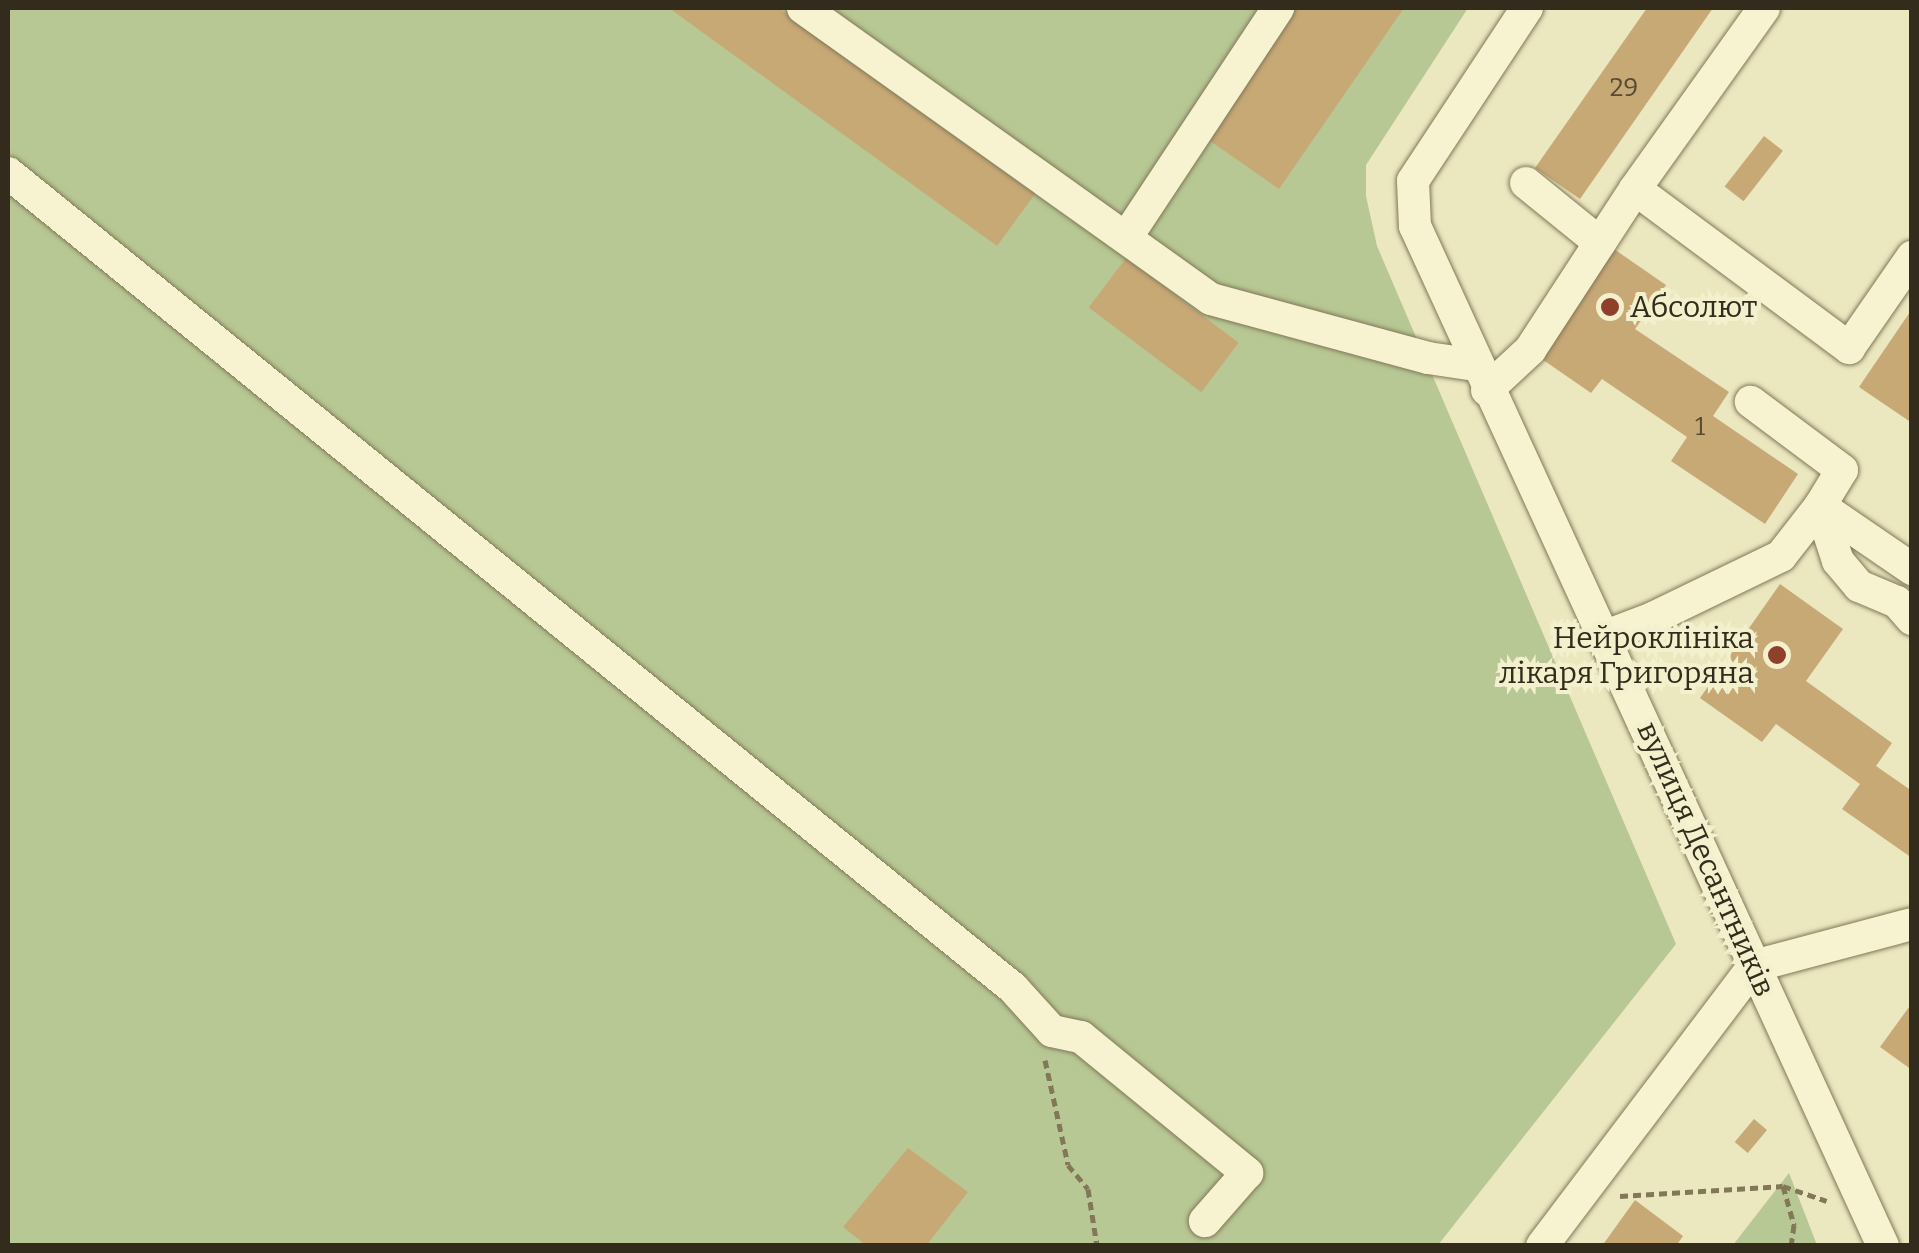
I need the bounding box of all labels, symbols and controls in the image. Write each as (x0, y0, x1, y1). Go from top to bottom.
house number: 29 (1610, 73, 1638, 103)
place label: Абсолют (1630, 289, 1757, 325)
marker: Абсолют (1599, 296, 1621, 318)
house number: 1 (1695, 412, 1705, 442)
place label: Нейроклініка лікаря Григоряна (1499, 620, 1754, 690)
marker: Нейроклініка лікаря Григоряна (1764, 642, 1790, 668)
street label: вулиця Десантників (1629, 716, 1783, 1002)

